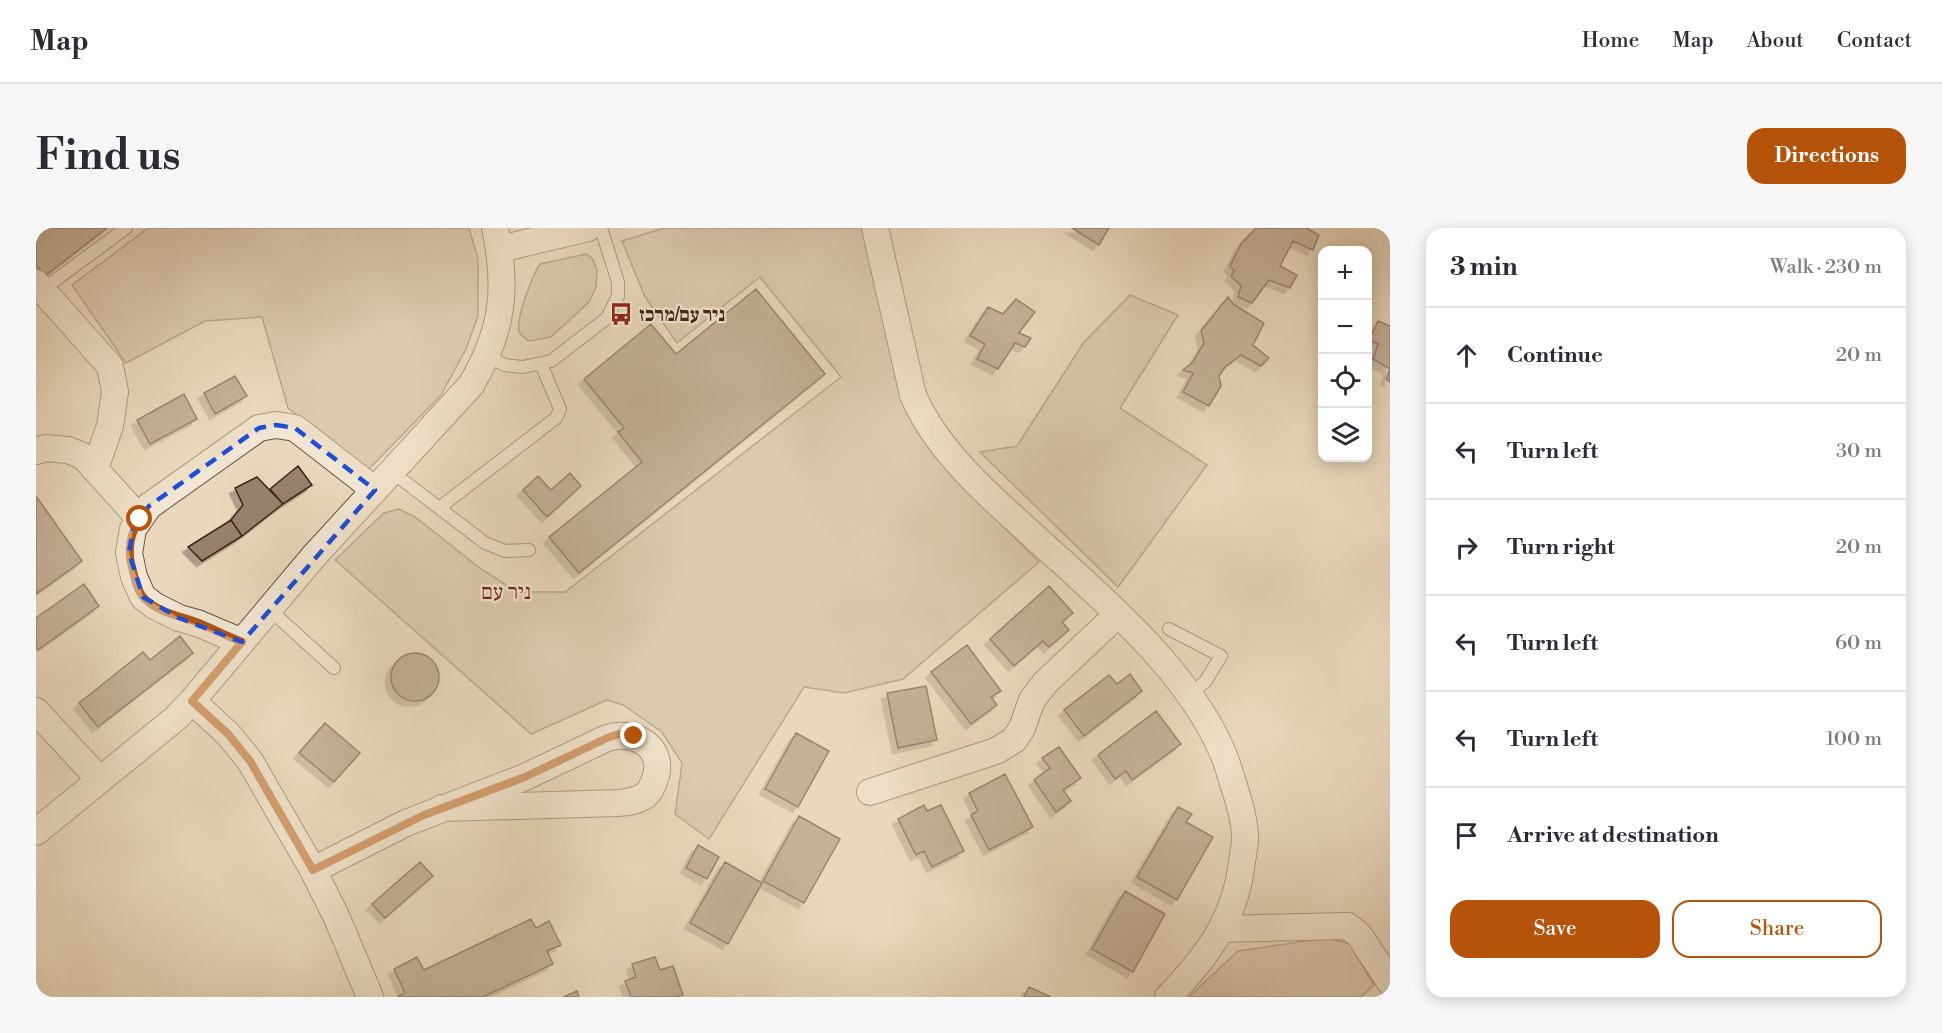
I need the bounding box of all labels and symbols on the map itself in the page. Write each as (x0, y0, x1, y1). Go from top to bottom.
bus stop icon: ניר עם/מרכז (608, 301, 634, 327)
place label: ניר עם/מרכז (639, 303, 725, 328)
route start (126, 505, 152, 531)
district label: ניר עם (481, 579, 531, 606)
route end (620, 722, 646, 748)

